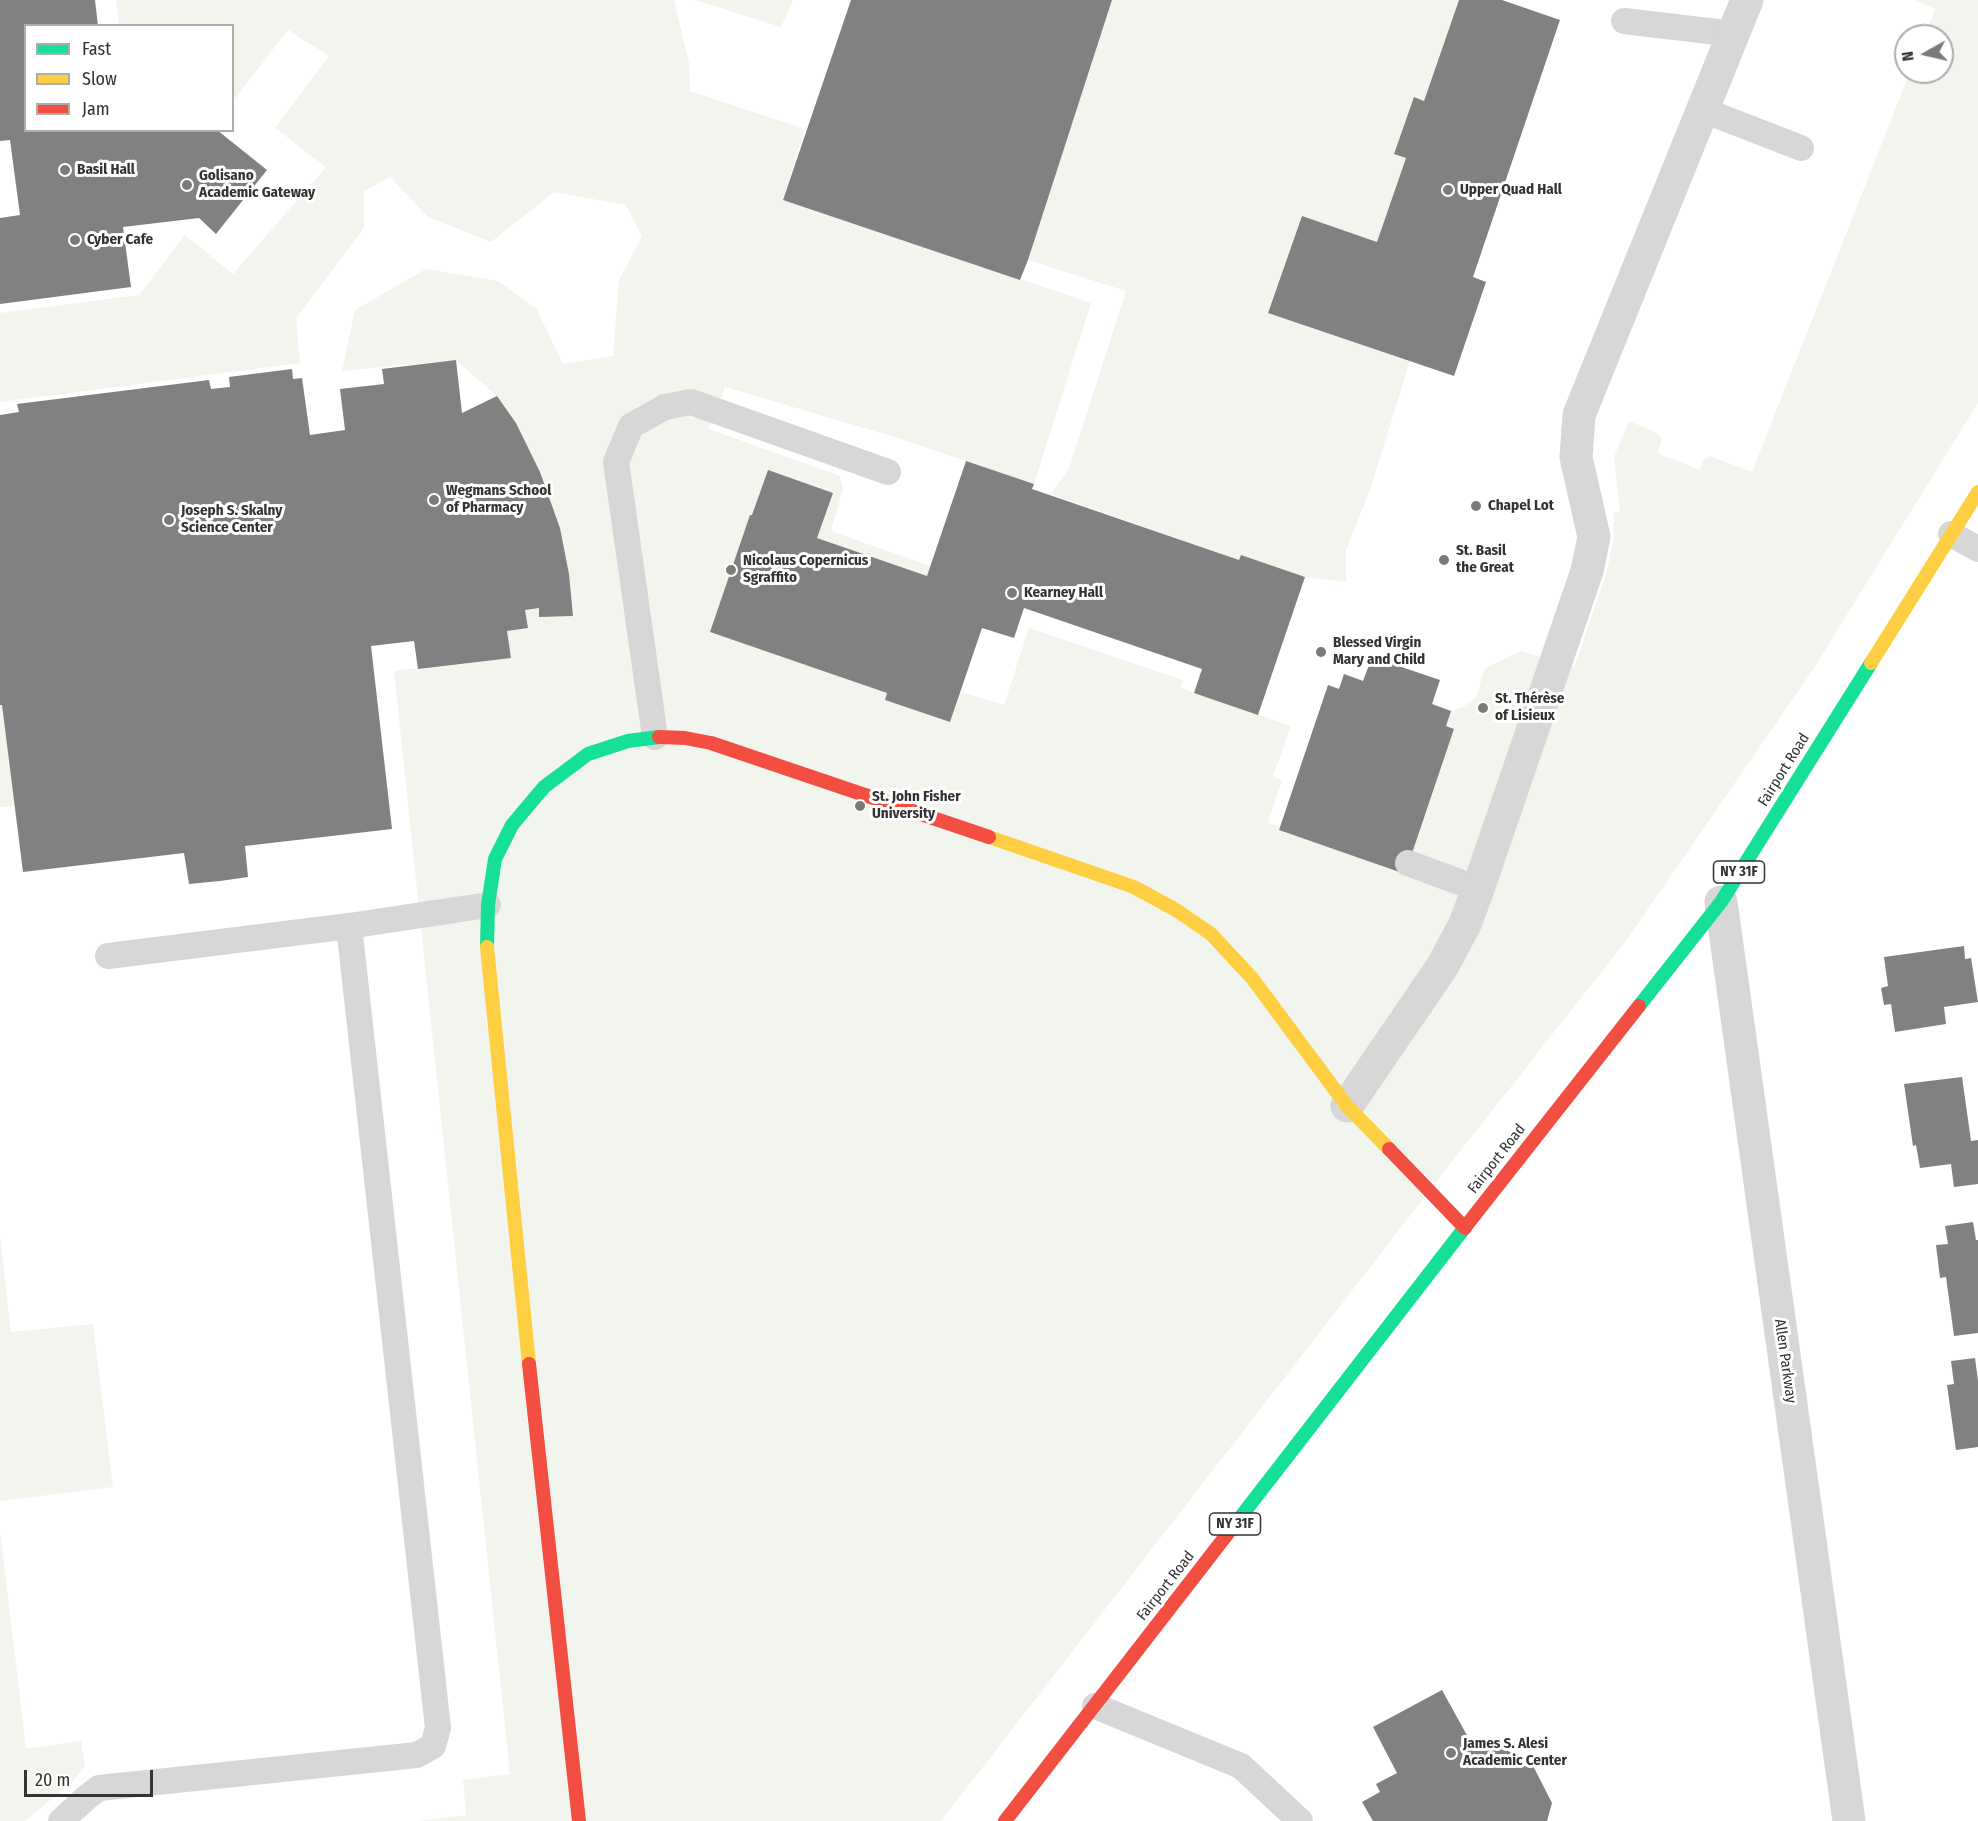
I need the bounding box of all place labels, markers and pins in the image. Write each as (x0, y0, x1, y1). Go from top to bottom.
place label: Basil Hall (77, 161, 135, 179)
marker: Basil Hall (58, 163, 72, 177)
place label: Golisano Academic Gateway (199, 167, 315, 202)
marker: Golisano Academic Gateway (180, 178, 194, 192)
place label: Upper Quad Hall (1460, 181, 1562, 199)
marker: Upper Quad Hall (1441, 183, 1455, 197)
place label: Cyber Cafe (87, 231, 153, 249)
marker: Cyber Cafe (68, 233, 82, 247)
place label: Wegmans School of Pharmacy (446, 482, 551, 517)
marker: Wegmans School of Pharmacy (427, 493, 441, 507)
place label: Chapel Lot (1488, 497, 1554, 515)
marker: Chapel Lot (1469, 499, 1483, 513)
place label: Joseph S. Skalny Science Center (181, 502, 283, 537)
marker: Joseph S. Skalny Science Center (162, 513, 176, 527)
place label: St. Basil the Great (1456, 542, 1514, 577)
place label: Nicolaus Copernicus Sgraffito (743, 552, 868, 587)
marker: St. Basil the Great (1437, 553, 1451, 567)
marker: Nicolaus Copernicus Sgraffito (724, 563, 738, 577)
place label: Kearney Hall (1024, 584, 1103, 602)
marker: Kearney Hall (1005, 586, 1019, 600)
place label: Blessed Virgin Mary and Child (1333, 634, 1425, 669)
marker: Blessed Virgin Mary and Child (1314, 645, 1328, 659)
place label: St. Thérèse of Lisieux (1495, 690, 1564, 725)
marker: St. Thérèse of Lisieux (1476, 701, 1490, 715)
place label: St. John Fisher University (872, 788, 961, 823)
marker: St. John Fisher University (853, 799, 867, 813)
place label: James S. Alesi Academic Center (1463, 1735, 1567, 1770)
marker: James S. Alesi Academic Center (1444, 1746, 1458, 1760)

